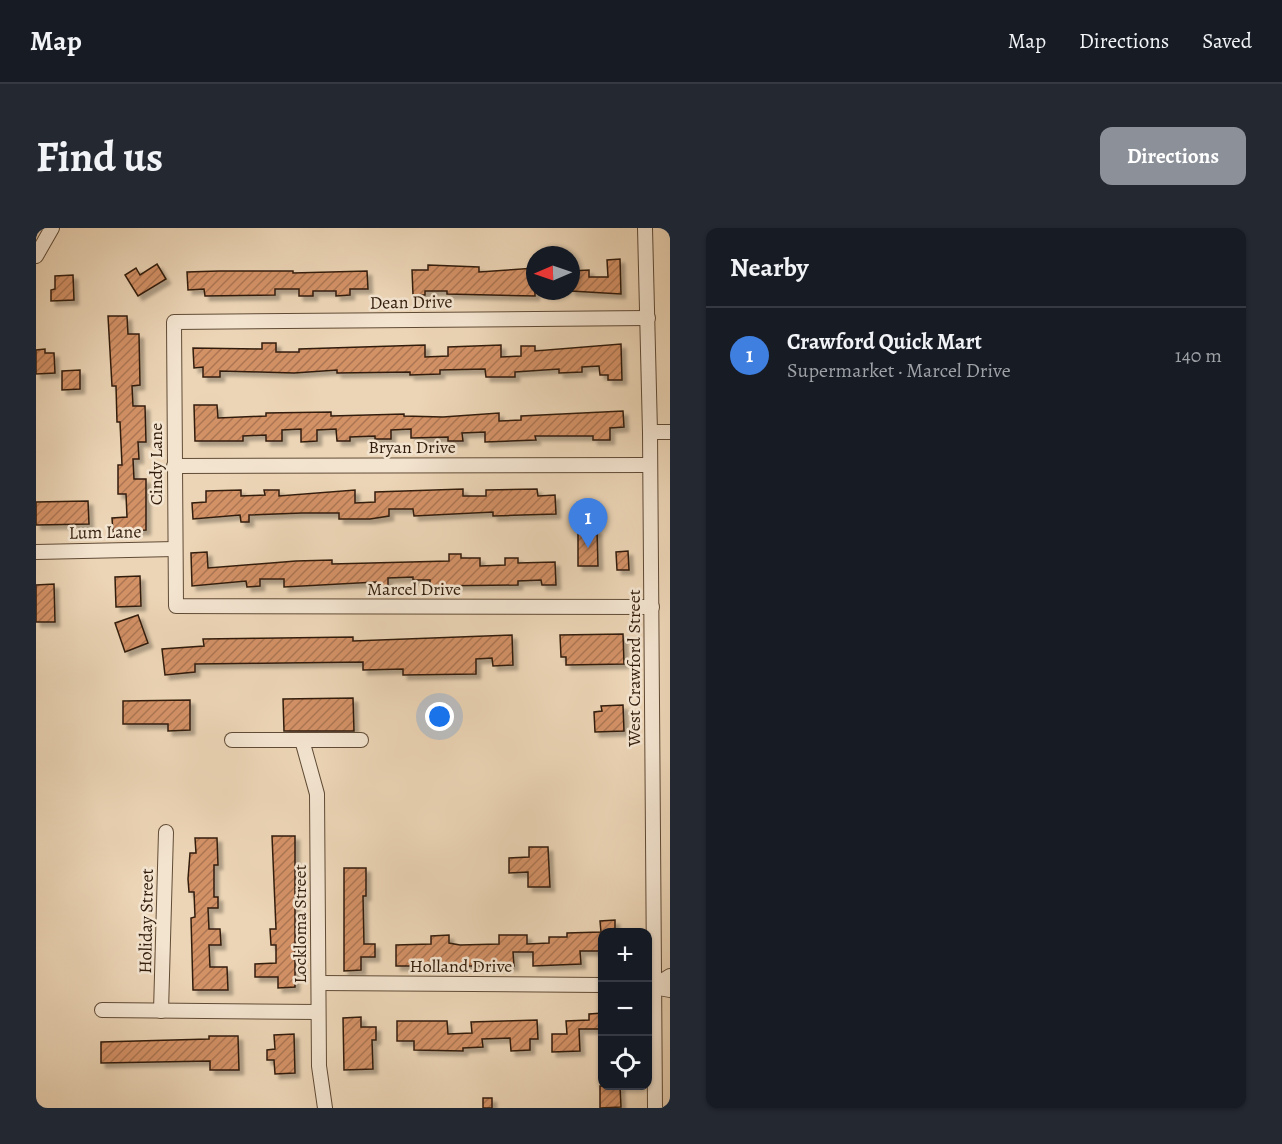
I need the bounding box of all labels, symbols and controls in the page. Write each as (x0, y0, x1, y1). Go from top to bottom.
text: Map (30, 22, 82, 60)
text: Map (1008, 27, 1046, 55)
text: Directions (1079, 27, 1169, 55)
text: Saved (1202, 27, 1252, 55)
button: Directions (1100, 127, 1246, 185)
text: Find us (36, 128, 163, 185)
north arrow (526, 246, 580, 300)
text: Nearby (730, 250, 809, 285)
street label: Dean Drive (369, 289, 453, 315)
text: Crawford Quick Mart (787, 327, 982, 357)
text: 1 (746, 342, 753, 369)
text: 140 m (1175, 342, 1222, 369)
text: Supermarket · Marcel Drive (787, 357, 1011, 384)
street label: Cindy Lane (144, 423, 168, 505)
street label: Bryan Drive (368, 435, 456, 459)
pin: 1 (568, 498, 608, 548)
street label: Lum Lane (68, 519, 142, 545)
street label: Marcel Drive (367, 577, 461, 601)
street label: West Crawford Street (622, 589, 646, 748)
your location (425, 702, 454, 731)
street label: Lockloma Street (288, 864, 312, 984)
street label: Holiday Street (133, 868, 159, 974)
map controls (598, 928, 652, 1090)
button: + (598, 928, 652, 982)
street label: Holland Drive (410, 954, 512, 978)
button: − (598, 982, 652, 1036)
button: locate (598, 1036, 652, 1090)

